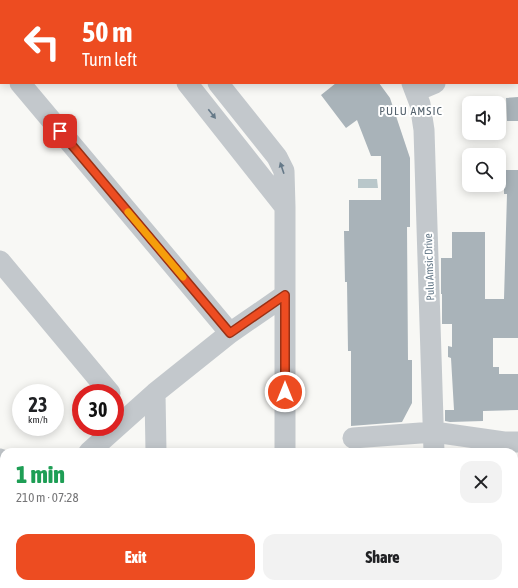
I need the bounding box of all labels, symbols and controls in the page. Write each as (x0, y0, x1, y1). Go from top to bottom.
icon: left (16, 16, 68, 68)
text: 50 m (82, 16, 132, 48)
text: Turn left (82, 49, 137, 70)
map controls (462, 96, 506, 192)
button: sound (462, 96, 506, 140)
district label: PULU AMSIC (379, 104, 443, 118)
one-way arrow (207, 108, 216, 119)
pin (43, 114, 77, 148)
icon: arrive (49, 120, 71, 142)
button: search (462, 148, 506, 192)
one-way arrow (278, 162, 284, 174)
street label: Pulu Amsic Drive (422, 233, 436, 301)
position arrow (264, 371, 306, 413)
speed limit sign: 30 (72, 384, 124, 436)
text: 23 (29, 393, 47, 416)
text: km/h (28, 414, 48, 425)
text: 1 min (16, 461, 65, 488)
button: close (460, 461, 502, 503)
text: 210 m · 07:28 (16, 490, 79, 505)
button: Exit (16, 534, 255, 580)
button: Share (263, 534, 502, 580)

